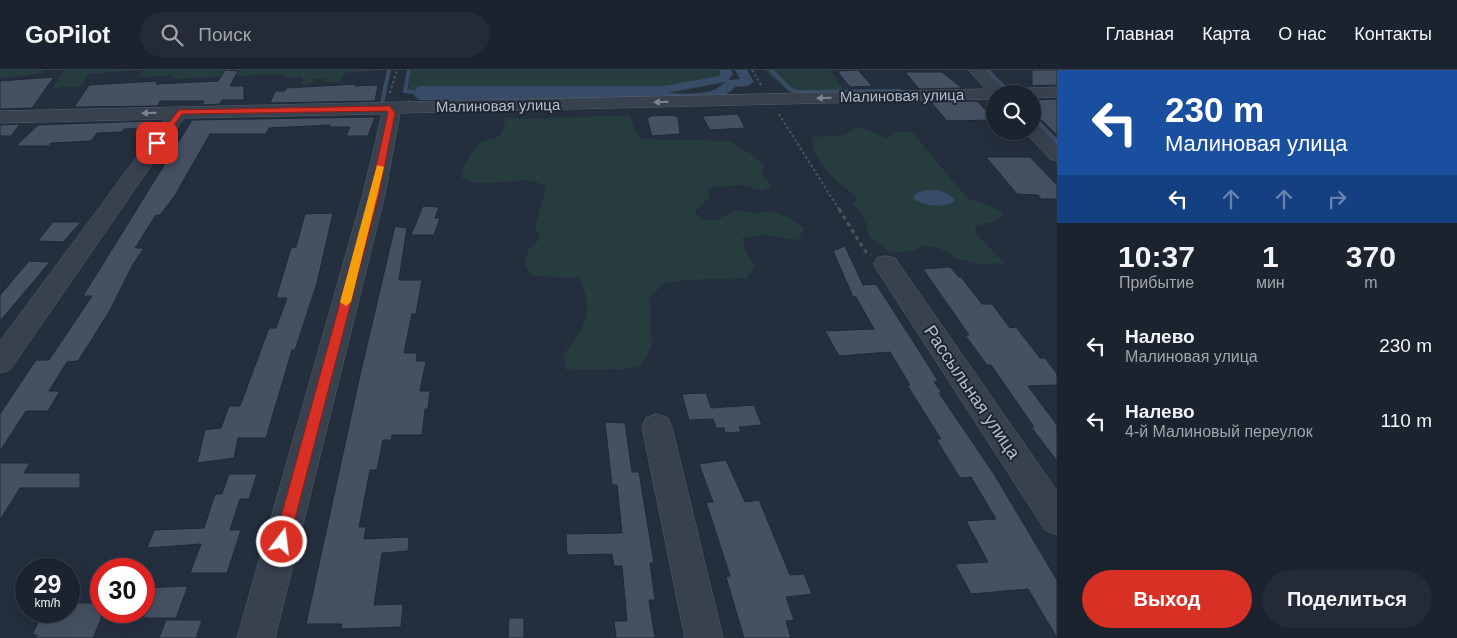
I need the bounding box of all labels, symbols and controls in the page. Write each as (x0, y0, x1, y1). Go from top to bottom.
search box (140, 12, 490, 57)
text: GoPilot (25, 21, 110, 48)
icon: search (158, 21, 186, 49)
text: Поиск (198, 24, 251, 45)
text: Главная (1106, 24, 1174, 44)
text: Карта (1202, 24, 1250, 44)
text: О нас (1278, 24, 1326, 44)
text: Контакты (1354, 24, 1432, 44)
map controls (986, 85, 1041, 140)
button: search (986, 85, 1041, 140)
street label: Малиновая улица (840, 86, 965, 105)
icon: left (1082, 90, 1147, 155)
text: 230 m (1165, 90, 1264, 129)
one-way arrow (816, 94, 832, 102)
street label: Малиновая улица (436, 96, 561, 115)
one-way arrow (653, 98, 669, 106)
one-way arrow (141, 109, 157, 117)
pin (136, 122, 178, 164)
icon: arrive (143, 129, 171, 157)
text: Малиновая улица (1165, 131, 1348, 156)
icon: left (1164, 185, 1192, 213)
icon: ahead (1217, 185, 1245, 213)
icon: ahead (1270, 185, 1298, 213)
icon: right (1323, 185, 1351, 213)
text: 10:37 (1118, 240, 1195, 273)
text: 1 (1262, 240, 1279, 273)
text: 370 (1346, 240, 1396, 273)
text: Прибытие (1119, 274, 1194, 291)
text: мин (1256, 274, 1285, 291)
text: m (1364, 274, 1377, 291)
street label: Рассыльная улица (920, 322, 1025, 463)
text: Налево (1125, 326, 1195, 347)
icon: left (1082, 332, 1110, 360)
text: 230 m (1379, 335, 1432, 356)
text: Малиновая улица (1125, 348, 1258, 365)
text: Налево (1125, 401, 1195, 422)
icon: left (1082, 407, 1110, 435)
text: 110 m (1381, 410, 1432, 431)
text: 4-й Малиновый переулок (1125, 423, 1313, 440)
position arrow (255, 515, 307, 567)
speed limit sign: 30 (90, 558, 155, 623)
text: 29 (34, 570, 61, 598)
button: Выход (1082, 570, 1252, 628)
button: Поделиться (1262, 570, 1432, 628)
text: km/h (34, 596, 61, 610)

